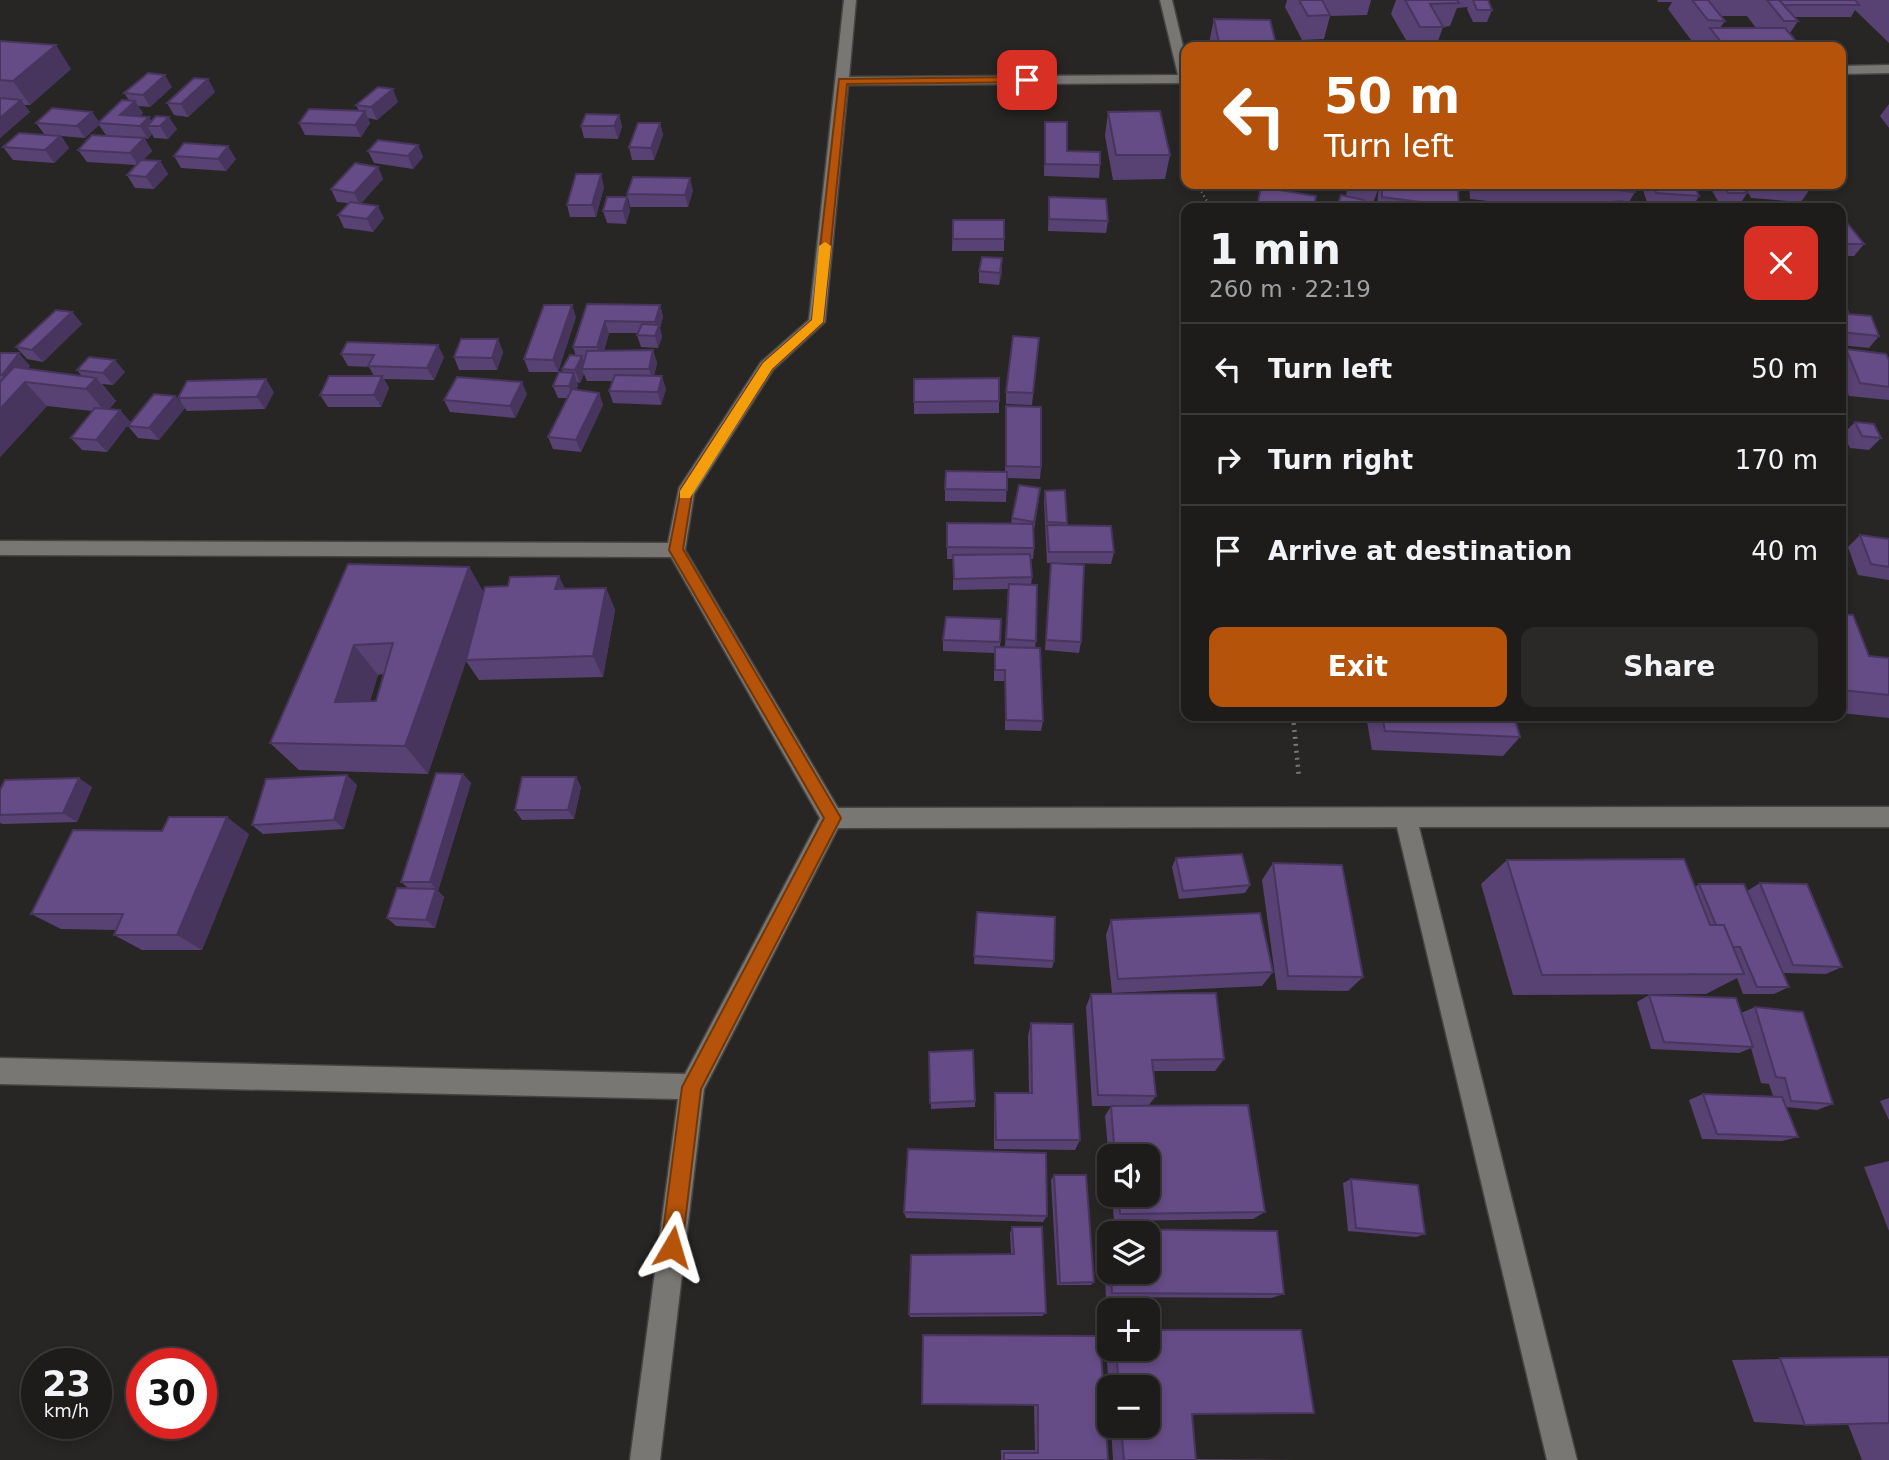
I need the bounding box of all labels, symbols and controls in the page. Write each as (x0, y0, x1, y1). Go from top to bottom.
pin (997, 50, 1057, 110)
icon: arrive (1008, 61, 1046, 99)
text: 50 m (1324, 68, 1460, 125)
icon: left (1209, 70, 1300, 161)
text: Turn left (1324, 127, 1454, 165)
text: 1 min (1209, 225, 1341, 274)
button: close (1744, 226, 1818, 300)
text: 260 m · 22:19 (1209, 276, 1371, 302)
icon: left (1209, 350, 1247, 388)
text: Turn left (1268, 354, 1392, 384)
text: 50 m (1751, 354, 1818, 384)
icon: right (1209, 441, 1247, 479)
text: Turn right (1268, 445, 1413, 475)
text: 170 m (1735, 445, 1818, 475)
icon: arrive (1209, 532, 1247, 570)
text: Arrive at destination (1268, 536, 1572, 566)
text: 40 m (1751, 536, 1818, 566)
button: Exit (1209, 627, 1507, 707)
button: Share (1521, 627, 1818, 707)
map controls (1097, 1144, 1160, 1438)
button: sound (1097, 1144, 1160, 1207)
position arrow (635, 1210, 709, 1284)
button: layers (1097, 1221, 1160, 1284)
button: + (1097, 1298, 1160, 1361)
speed limit sign: 30 (126, 1348, 217, 1439)
text: 23 (42, 1364, 91, 1404)
button: − (1097, 1375, 1160, 1438)
text: km/h (44, 1400, 89, 1421)

